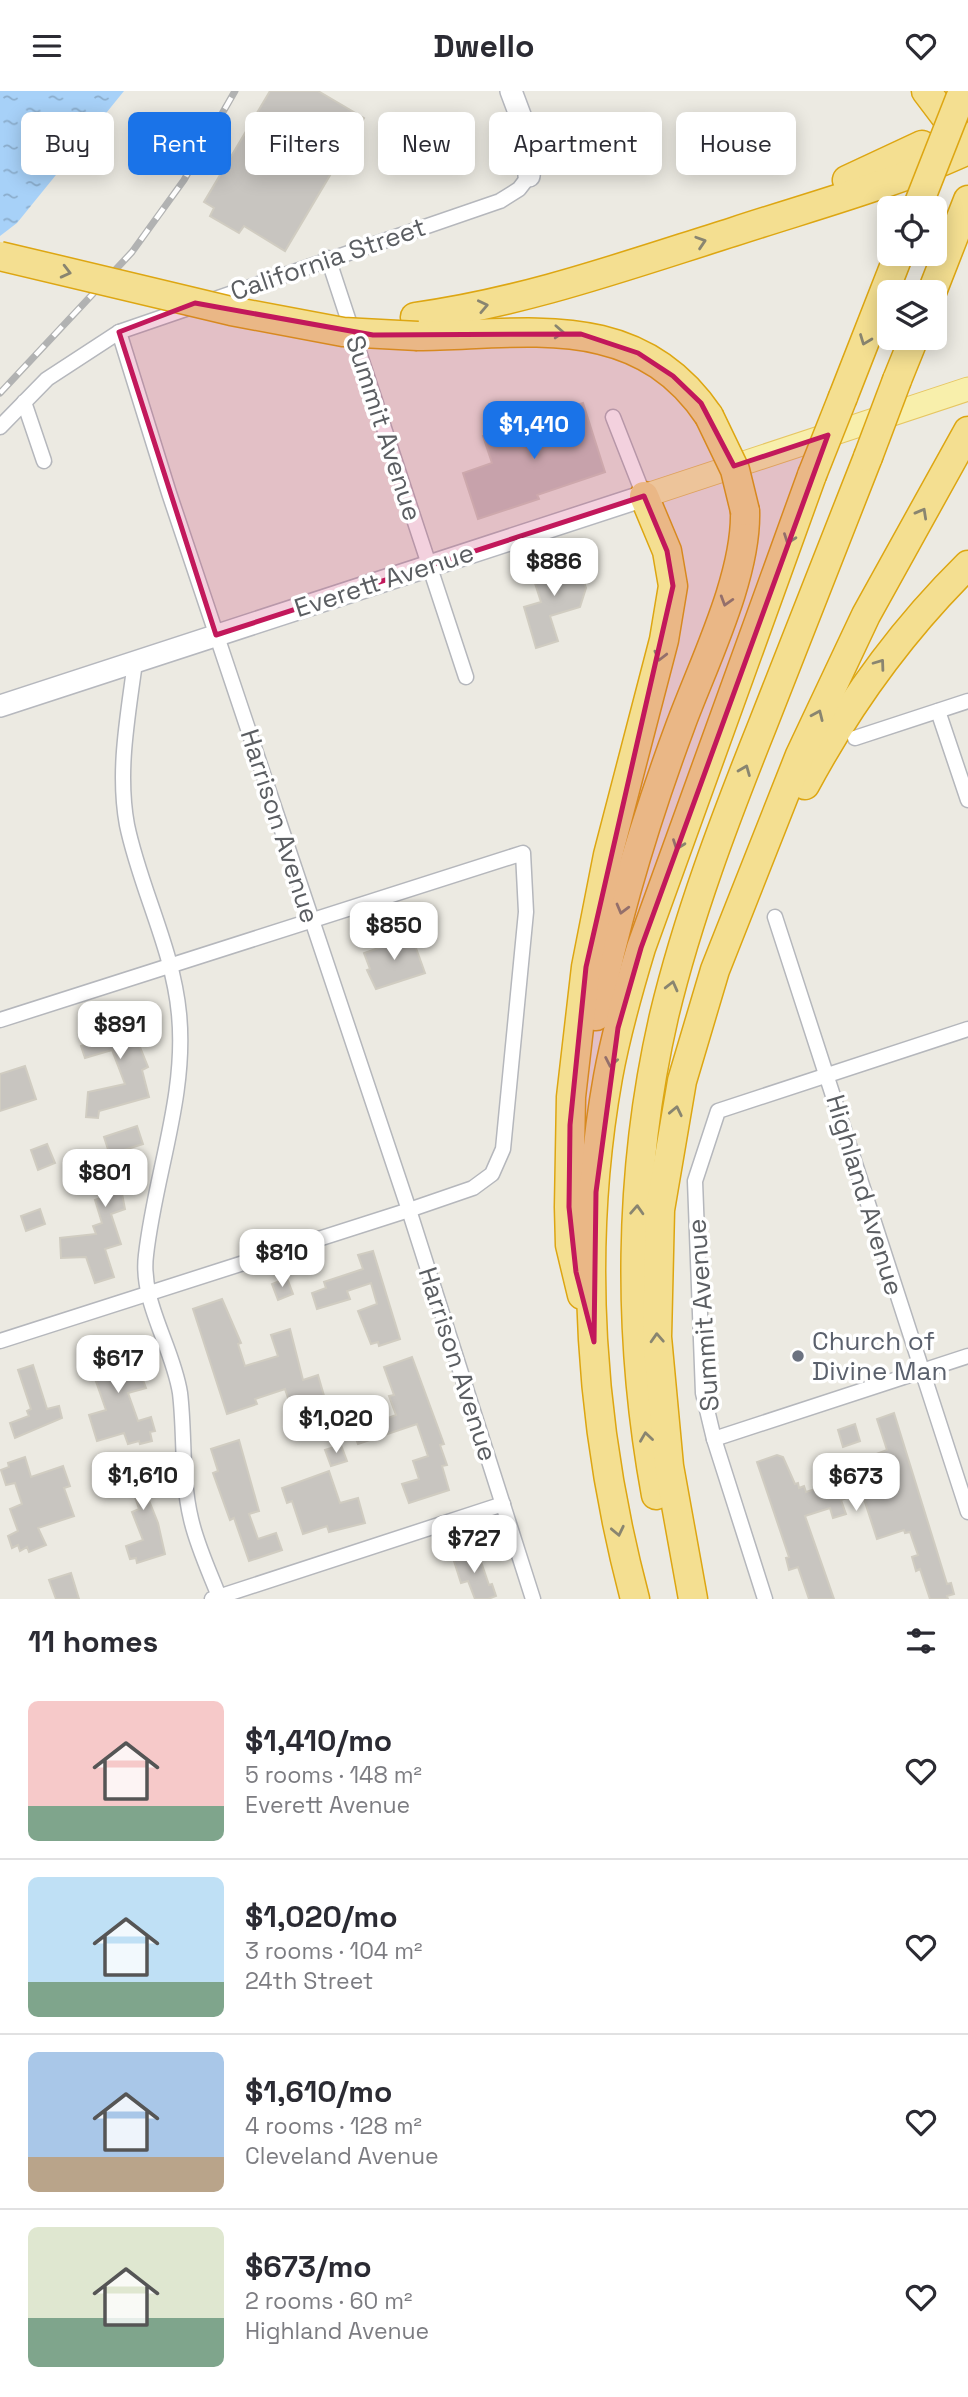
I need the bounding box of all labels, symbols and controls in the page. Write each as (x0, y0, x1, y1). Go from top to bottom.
text: Dwello (433, 26, 535, 66)
icon: menu (28, 27, 66, 65)
icon: heart (902, 27, 940, 65)
chip: Buy (21, 112, 114, 175)
chip: Rent (128, 112, 231, 175)
chip: Filters (245, 112, 364, 175)
chip: New (378, 112, 475, 175)
chip: Apartment (489, 112, 662, 175)
chip: House (676, 112, 796, 175)
map controls (877, 196, 947, 350)
button: locate (877, 196, 947, 266)
street label: California Street (226, 210, 430, 308)
one-way arrow (694, 236, 706, 250)
one-way arrow (60, 264, 72, 278)
button: layers (877, 280, 947, 350)
one-way arrow (477, 300, 489, 315)
one-way arrow (554, 324, 565, 339)
street label: Summit Avenue (338, 331, 430, 525)
one-way arrow (860, 334, 874, 346)
pin: $1,410 (477, 401, 591, 461)
text: $1,410 (499, 409, 569, 439)
one-way arrow (914, 508, 927, 520)
one-way arrow (783, 532, 797, 544)
street label: Everett Avenue (290, 535, 478, 625)
pin: $886 (513, 539, 595, 598)
text: $886 (526, 546, 582, 576)
one-way arrow (720, 594, 735, 606)
one-way arrow (654, 650, 668, 662)
one-way arrow (872, 659, 884, 672)
one-way arrow (810, 710, 824, 722)
street label: Harrison Avenue (233, 725, 327, 927)
one-way arrow (736, 765, 750, 777)
one-way arrow (672, 838, 686, 850)
pin: $850 (353, 903, 435, 962)
one-way arrow (616, 903, 631, 915)
text: $850 (366, 910, 422, 940)
one-way arrow (664, 980, 678, 992)
pin: $891 (79, 1002, 161, 1061)
text: $891 (94, 1009, 146, 1039)
one-way arrow (604, 1056, 619, 1068)
street label: Highland Avenue (818, 1090, 912, 1300)
one-way arrow (667, 1105, 682, 1117)
pin: $801 (64, 1149, 146, 1209)
text: $801 (78, 1157, 132, 1187)
one-way arrow (630, 1204, 645, 1215)
street label: Summit Avenue (679, 1218, 727, 1412)
pin: $810 (241, 1229, 323, 1289)
text: $810 (255, 1237, 309, 1267)
street label: Harrison Avenue (411, 1263, 505, 1465)
place label: Church of Divine Man (812, 1324, 947, 1388)
one-way arrow (650, 1332, 665, 1343)
pin: $617 (77, 1335, 159, 1395)
text: $617 (92, 1343, 144, 1373)
marker: Church of Divine Man (790, 1348, 806, 1364)
pin: $1,020 (279, 1395, 393, 1455)
text: $1,020 (299, 1403, 373, 1433)
one-way arrow (638, 1431, 653, 1443)
pin: $1,610 (86, 1453, 200, 1512)
pin: $673 (815, 1453, 897, 1513)
text: $1,610 (108, 1460, 178, 1490)
text: $673 (829, 1461, 883, 1491)
pin: $727 (433, 1515, 515, 1575)
text: $727 (448, 1523, 500, 1553)
one-way arrow (610, 1525, 625, 1537)
text: 11 homes (28, 1622, 158, 1661)
icon: filters (902, 1622, 940, 1660)
text: $1,410/mo (245, 1721, 392, 1760)
icon: home (84, 1729, 168, 1813)
icon: heart (902, 1752, 940, 1790)
text: 5 rooms · 148 m² (245, 1760, 422, 1790)
text: Everett Avenue (245, 1790, 410, 1820)
text: $1,020/mo (245, 1897, 398, 1936)
icon: home (84, 1905, 168, 1989)
icon: heart (902, 1928, 940, 1966)
text: 3 rooms · 104 m² (245, 1936, 422, 1966)
text: 24th Street (245, 1966, 373, 1996)
text: $1,610/mo (245, 2072, 392, 2111)
icon: home (84, 2080, 168, 2164)
icon: heart (902, 2103, 940, 2141)
text: 4 rooms · 128 m² (245, 2111, 422, 2141)
text: Cleveland Avenue (245, 2141, 439, 2171)
text: $673/mo (245, 2247, 372, 2286)
icon: home (84, 2255, 168, 2339)
icon: heart (902, 2278, 940, 2316)
text: 2 rooms · 60 m² (245, 2286, 412, 2316)
text: Highland Avenue (245, 2316, 429, 2346)

